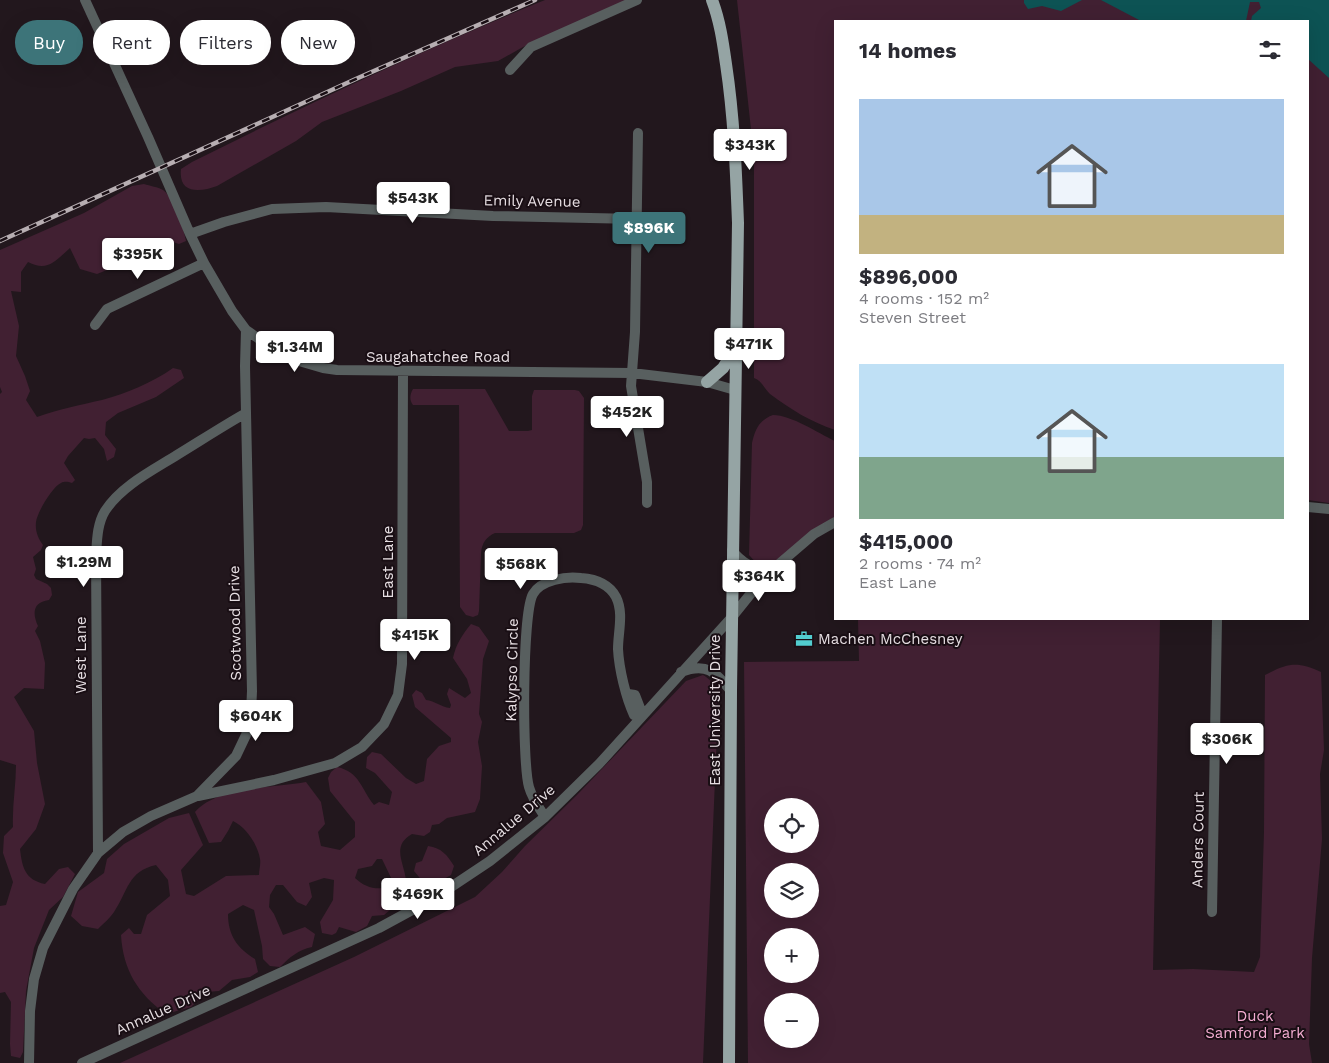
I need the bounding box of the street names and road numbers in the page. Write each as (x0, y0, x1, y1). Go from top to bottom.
street label: Emily Avenue (483, 191, 581, 211)
street label: Saugahatchee Road (366, 348, 510, 366)
street label: East Lane (379, 526, 397, 598)
street label: Scotwood Drive (225, 565, 245, 681)
street label: West Lane (72, 616, 90, 694)
street label: Kalypso Circle (502, 618, 522, 722)
street label: East University Drive (706, 634, 724, 786)
street label: Annalue Drive (469, 780, 559, 860)
street label: Anders Court (1188, 791, 1208, 888)
street label: Annalue Drive (113, 981, 213, 1039)

